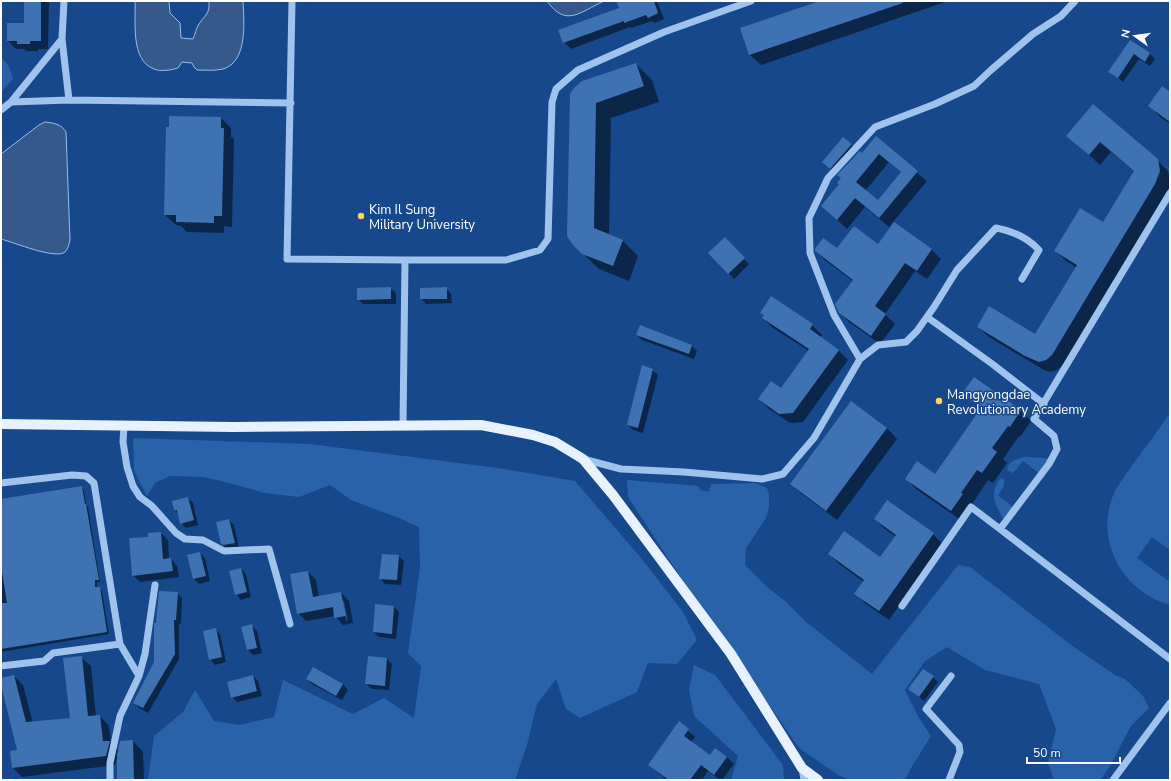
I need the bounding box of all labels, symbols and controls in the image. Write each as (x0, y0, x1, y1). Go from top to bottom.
north arrow (1115, 16, 1155, 56)
text: N (1118, 28, 1134, 40)
place label: Kim Il Sung Military University (369, 201, 475, 234)
marker: Kim Il Sung Military University (356, 211, 366, 221)
place label: Mangyongdae Revolutionary Academy (947, 386, 1086, 419)
marker: Mangyongdae Revolutionary Academy (934, 396, 944, 406)
scale bar (1027, 739, 1120, 765)
text: 50 m (1033, 745, 1061, 761)

